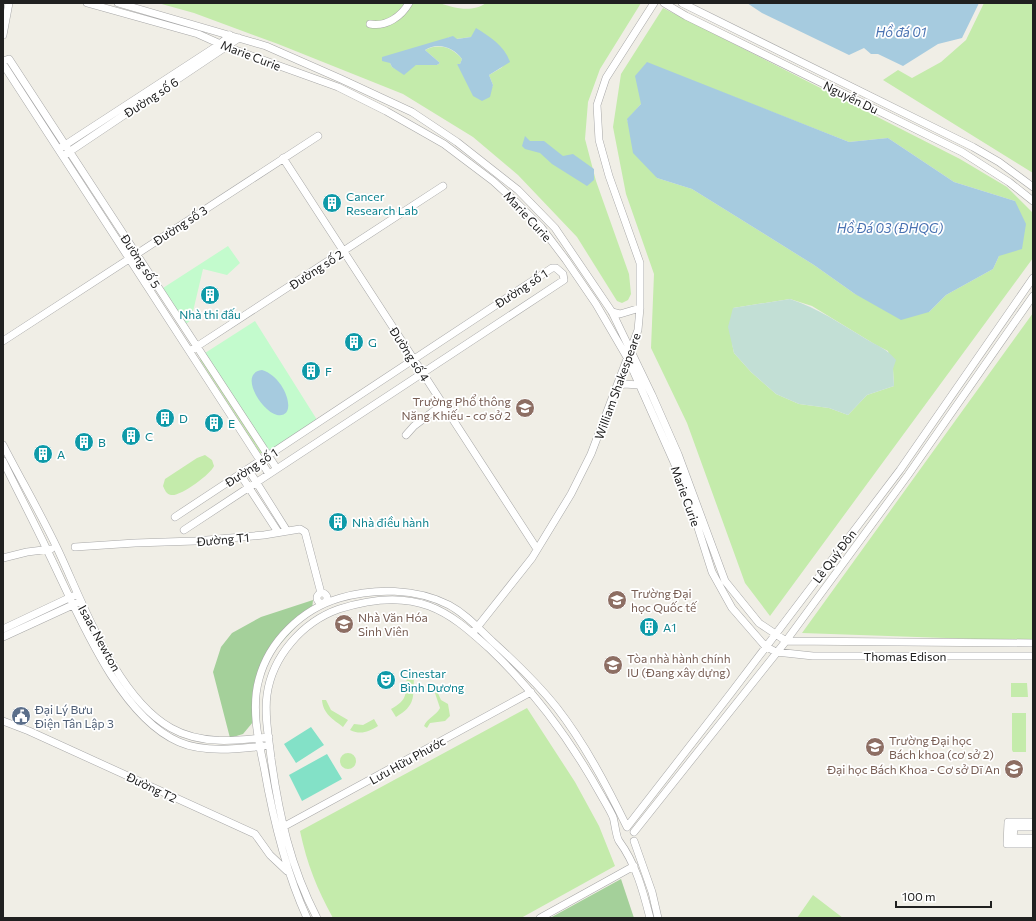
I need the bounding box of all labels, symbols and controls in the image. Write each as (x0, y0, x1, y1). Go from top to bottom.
water label: Hồ đá 01 (876, 24, 927, 40)
street label: Marie Curie (219, 37, 283, 73)
street label: Đường số 6 (120, 74, 181, 120)
street label: Nguyễn Du (821, 78, 881, 116)
street label: Marie Curie (501, 188, 555, 244)
place label: Cancer Research Lab (346, 189, 418, 217)
building icon: Cancer Research Lab (321, 192, 343, 214)
street label: Đường số 3 (150, 202, 210, 248)
water label: Hồ Đá 03 (ĐHQG) (837, 220, 943, 236)
street label: Đường số 5 (118, 231, 164, 291)
street label: Đường số 2 (286, 246, 346, 292)
street label: Đường số 1 (491, 266, 550, 311)
building icon: Nhà thi đấu (199, 284, 221, 306)
place label: Nhà thi đấu (179, 307, 241, 321)
street label: Đường số 4 (387, 323, 433, 384)
building icon: G (343, 331, 365, 353)
street label: William Shakespeare (591, 331, 643, 441)
place label: G (368, 335, 377, 349)
building icon: F (300, 360, 322, 382)
place label: F (325, 364, 332, 378)
place label: Trường Phổ thông Năng Khiếu - cơ sở 2 (401, 394, 511, 422)
school or university icon: Trường Phổ thông Năng Khiếu - cơ sở 2 (514, 397, 536, 419)
building icon: D (154, 407, 176, 429)
place label: D (179, 411, 188, 425)
building icon: E (203, 412, 225, 434)
place label: E (228, 416, 235, 430)
building icon: C (120, 425, 142, 447)
place label: C (145, 429, 153, 443)
building icon: B (73, 431, 95, 453)
place label: B (98, 435, 106, 449)
building icon: A (32, 443, 54, 465)
street label: Đường số 1 (221, 445, 280, 490)
place label: A (57, 447, 65, 461)
street label: Marie Curie (669, 464, 703, 528)
building icon: Nhà điều hành (327, 511, 349, 533)
place label: Nhà điều hành (352, 515, 429, 529)
street label: Lê Quý Đôn (809, 526, 859, 586)
street label: Đường T1 (195, 530, 250, 548)
place label: Trường Đại học Quốc tế (631, 586, 698, 614)
school or university icon: Trường Đại học Quốc tế (606, 589, 628, 611)
street label: Isaac Newton (76, 603, 124, 673)
place label: Nhà Văn Hóa Sinh Viên (358, 610, 428, 638)
school or university icon: Nhà Văn Hóa Sinh Viên (333, 613, 355, 635)
building icon: A1 (638, 616, 660, 638)
place label: A1 (663, 620, 676, 634)
street label: Thomas Edison (864, 649, 946, 663)
place label: Tòa nhà hành chính IU (Đang xây dựng) (627, 651, 731, 679)
school or university icon: Tòa nhà hành chính IU (Đang xây dựng) (602, 654, 624, 676)
place label: Cinestar Bình Dương (400, 666, 465, 694)
theatre icon: Cinestar Bình Dương (375, 669, 397, 691)
place label: Đại Lý Bưu Điện Tân Lập 3 (34, 702, 114, 730)
public building icon: Đại Lý Bưu Điện Tân Lập 3 (10, 705, 32, 727)
street label: Lưu Hữu Phước (367, 733, 447, 787)
place label: Trường Đại học Bách khoa (cơ sở 2) (889, 733, 994, 761)
school or university icon: Trường Đại học Bách khoa (cơ sở 2) (864, 736, 886, 758)
school or university icon: Đại học Bách Khoa - Cơ sở Dĩ An (1003, 758, 1025, 780)
place label: Đại học Bách Khoa - Cơ sở Dĩ An (826, 762, 1000, 776)
street label: Đường T2 (124, 769, 180, 805)
scale bar (896, 883, 991, 909)
text: 100 m (902, 889, 936, 903)

